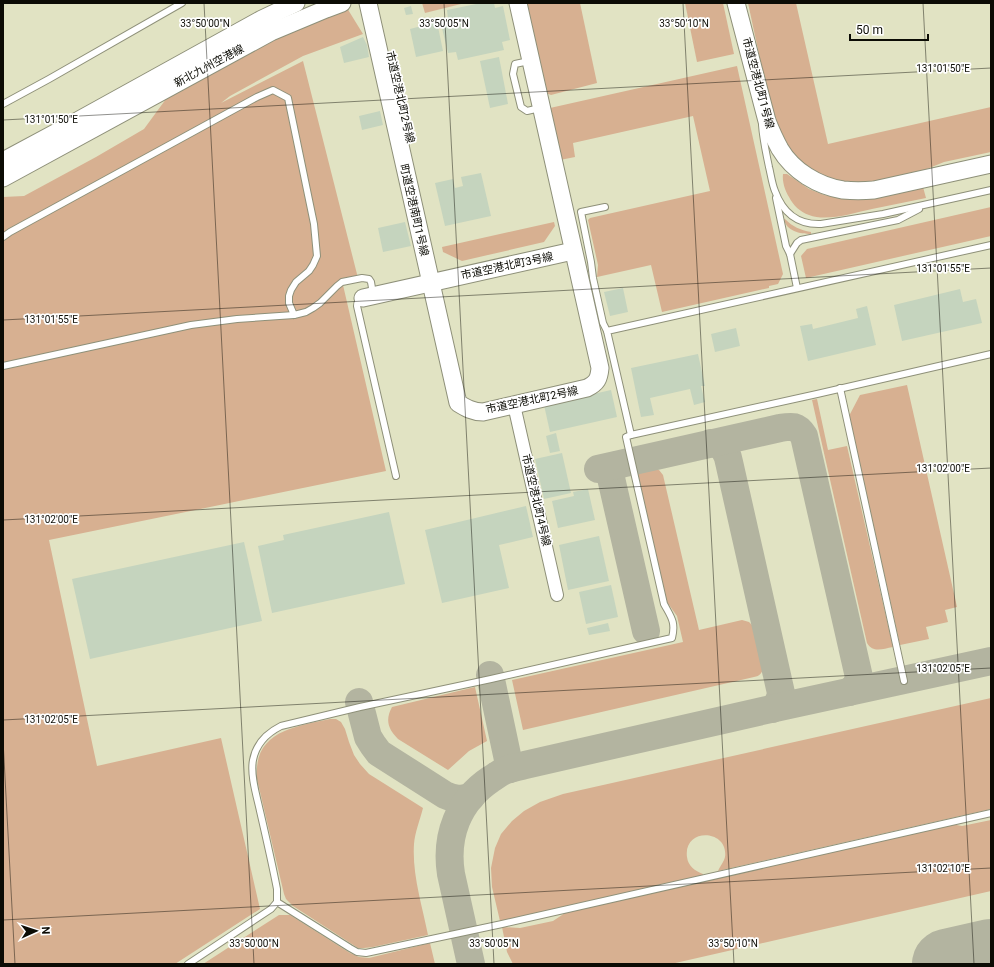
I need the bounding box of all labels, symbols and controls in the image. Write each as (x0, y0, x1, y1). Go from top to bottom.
scale bar (850, 16, 928, 42)
text: 33°50'00"N (180, 18, 230, 29)
text: 33°50'05"N (419, 18, 469, 29)
text: 33°50'10"N (659, 18, 709, 29)
text: 50 m (856, 23, 883, 37)
street label: 市道空港北町1号線 (740, 36, 776, 130)
street label: 新北九州空港線 (172, 42, 246, 90)
street label: 市道空港北町2号線 (383, 50, 417, 144)
text: 131°01'50"E (916, 63, 970, 74)
text: 131°01'50"E (24, 114, 78, 125)
street label: 町道空港南町1号線 (397, 163, 431, 257)
street label: 市道空港北町3号線 (460, 250, 554, 282)
text: 131°01'55"E (916, 263, 970, 274)
text: 131°01'55"E (24, 314, 78, 325)
street label: 市道空港北町2号線 (485, 384, 579, 416)
street label: 市道空港北町4号線 (519, 453, 553, 547)
text: 131°02'00"E (916, 463, 970, 474)
text: 131°02'00"E (24, 514, 78, 525)
text: 131°02'05"E (916, 663, 970, 674)
text: 131°02'05"E (24, 714, 78, 725)
text: 131°02'10"E (916, 863, 970, 874)
north arrow (16, 911, 56, 951)
text: N (39, 926, 52, 935)
text: 33°50'00"N (229, 938, 279, 949)
text: 33°50'05"N (469, 938, 519, 949)
text: 33°50'10"N (708, 938, 758, 949)

